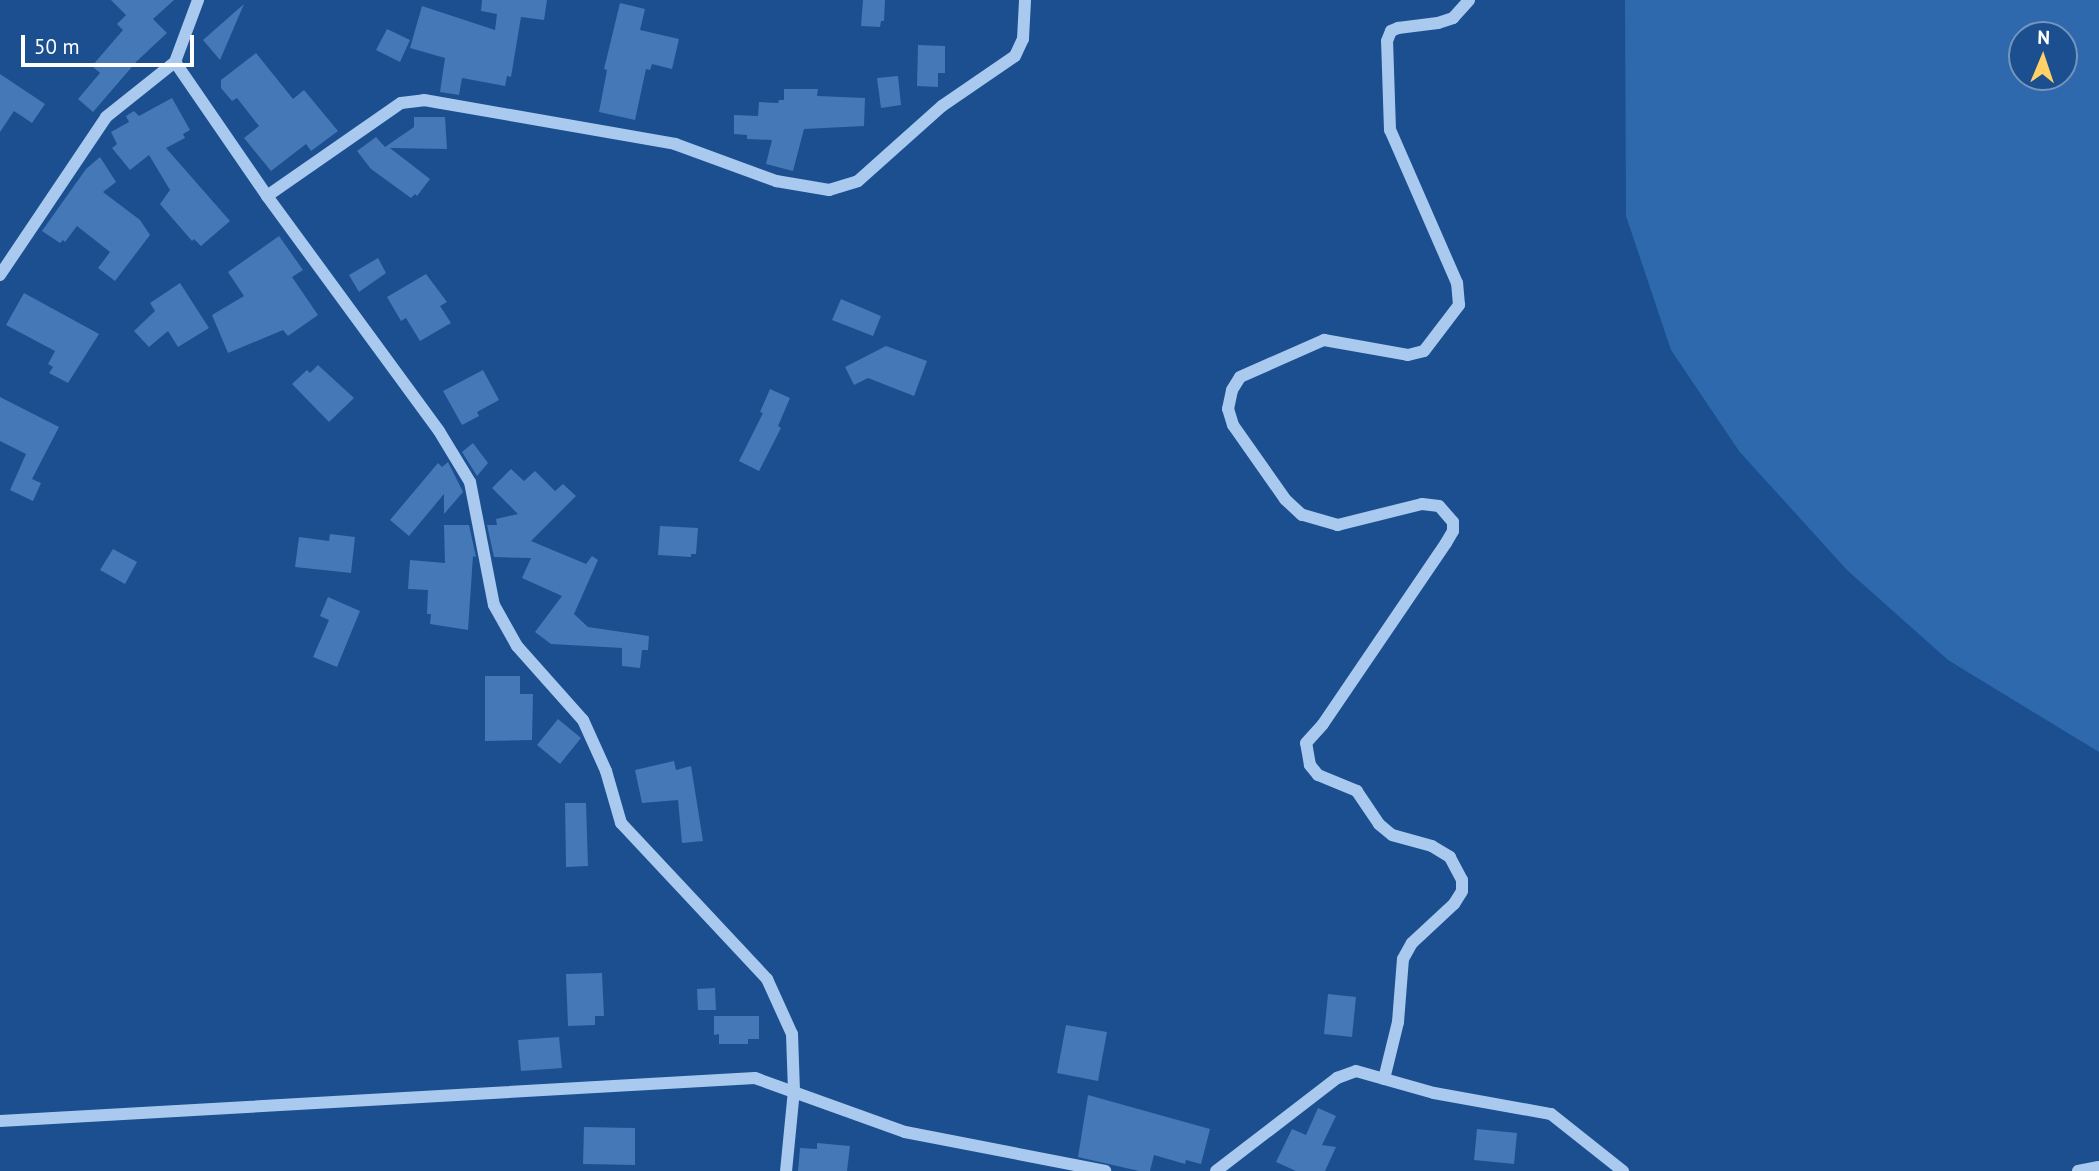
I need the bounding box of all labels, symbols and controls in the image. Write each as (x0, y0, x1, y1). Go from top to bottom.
scale bar (24, 21, 198, 65)
north arrow (2008, 21, 2078, 91)
text: N (2037, 25, 2050, 49)
text: 50 m (34, 33, 80, 60)

